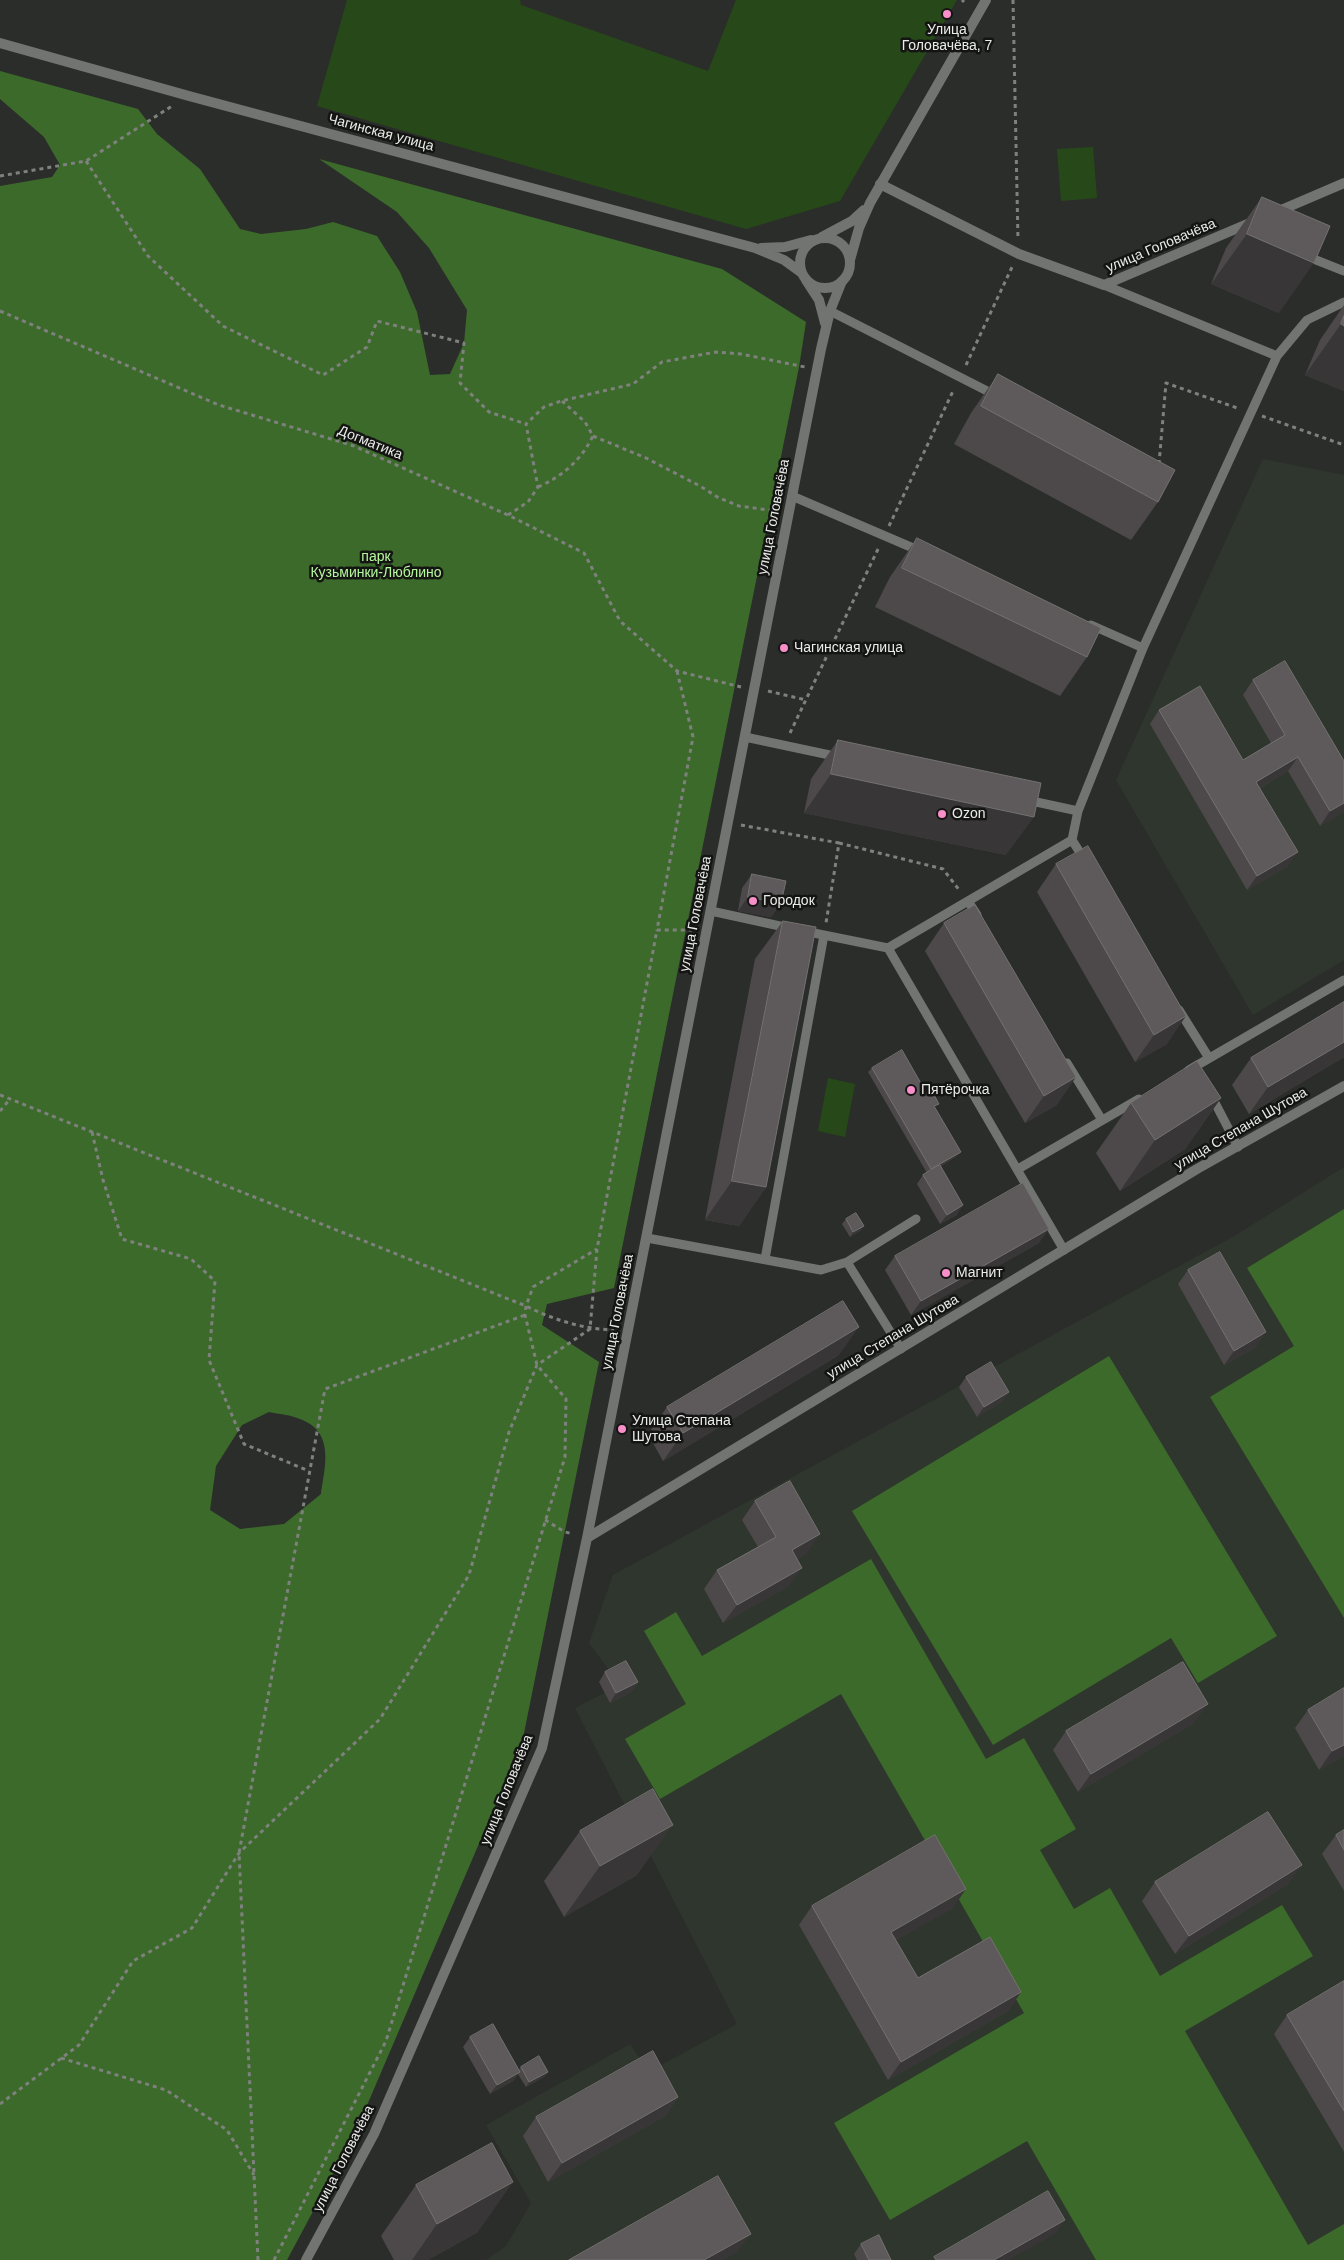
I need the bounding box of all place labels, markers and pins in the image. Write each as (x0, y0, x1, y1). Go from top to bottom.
marker: Улица Головачёва, 7 (941, 8, 953, 20)
place label: Улица Головачёва, 7 (902, 22, 992, 54)
place label: Чагинская улица (794, 640, 903, 656)
marker: Чагинская улица (778, 642, 790, 654)
place label: Ozon (952, 806, 985, 822)
marker: Ozon (936, 808, 948, 820)
place label: Городок (763, 893, 815, 909)
marker: Городок (747, 895, 759, 907)
place label: Пятёрочка (921, 1082, 990, 1098)
marker: Пятёрочка (905, 1084, 917, 1096)
place label: Магнит (956, 1265, 1003, 1281)
marker: Магнит (940, 1267, 952, 1279)
place label: Улица Степана Шутова (632, 1413, 731, 1445)
marker: Улица Степана Шутова (616, 1423, 628, 1435)

